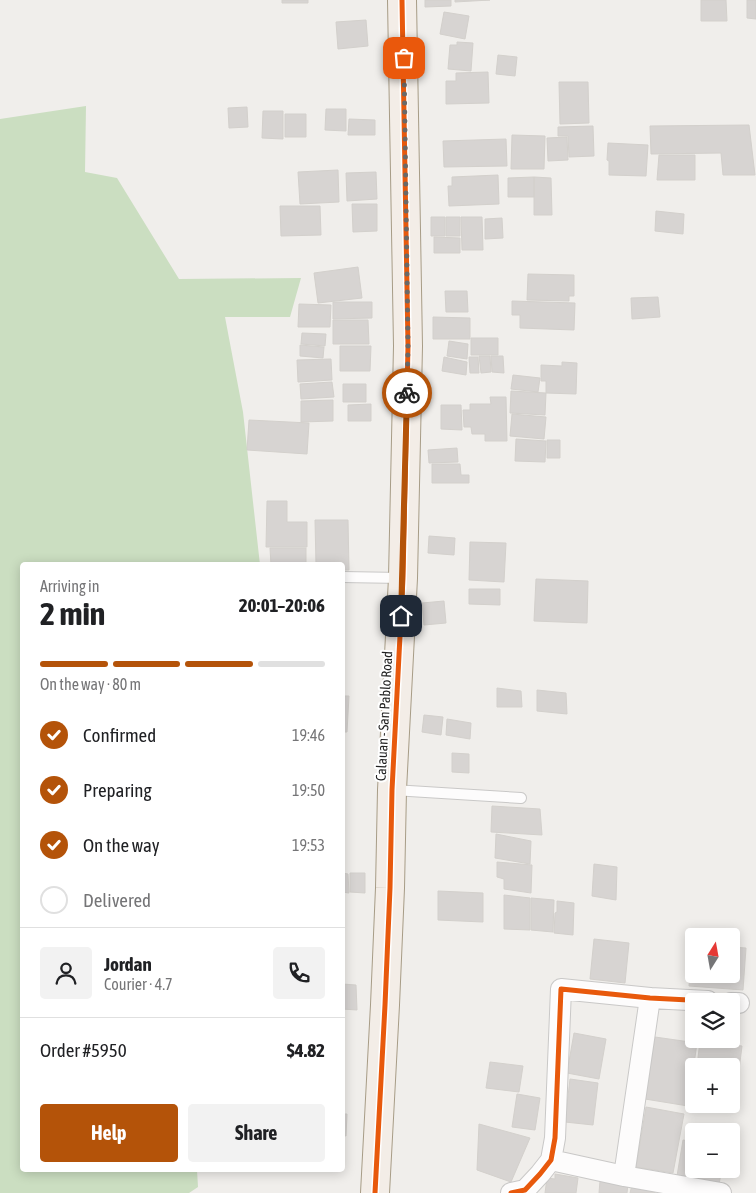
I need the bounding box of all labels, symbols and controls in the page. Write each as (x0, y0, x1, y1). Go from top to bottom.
pin (383, 37, 425, 79)
icon: bag (390, 44, 418, 72)
courier (382, 368, 432, 418)
icon: bike (393, 379, 421, 407)
text: Arriving in (40, 577, 100, 595)
text: 20:01–20:06 (239, 594, 325, 616)
text: 2 min (40, 595, 105, 632)
pin (380, 595, 422, 637)
icon: home (387, 602, 415, 630)
street label: Calauan - San Pablo Road (373, 651, 395, 781)
text: On the way · 80 m (40, 675, 141, 693)
icon: check (40, 721, 68, 749)
text: Confirmed (83, 724, 156, 746)
text: 19:46 (292, 726, 325, 744)
icon: check (40, 776, 68, 804)
text: Preparing (83, 779, 152, 801)
text: 19:50 (292, 781, 325, 799)
icon: check (40, 831, 68, 859)
text: On the way (83, 834, 160, 856)
text: 19:53 (292, 836, 325, 854)
text: Delivered (83, 889, 151, 911)
north arrow (685, 928, 740, 982)
map controls (685, 928, 740, 1178)
button: person (40, 947, 92, 999)
button: phone (273, 947, 325, 999)
text: Jordan (104, 953, 152, 975)
text: Courier · 4.7 (104, 975, 173, 993)
button: layers (685, 993, 740, 1048)
text: Order #5950 (40, 1039, 127, 1061)
text: $4.82 (287, 1039, 325, 1061)
button: + (685, 1058, 740, 1113)
button: Help (40, 1104, 178, 1162)
button: Share (188, 1104, 325, 1162)
button: − (685, 1123, 740, 1178)

